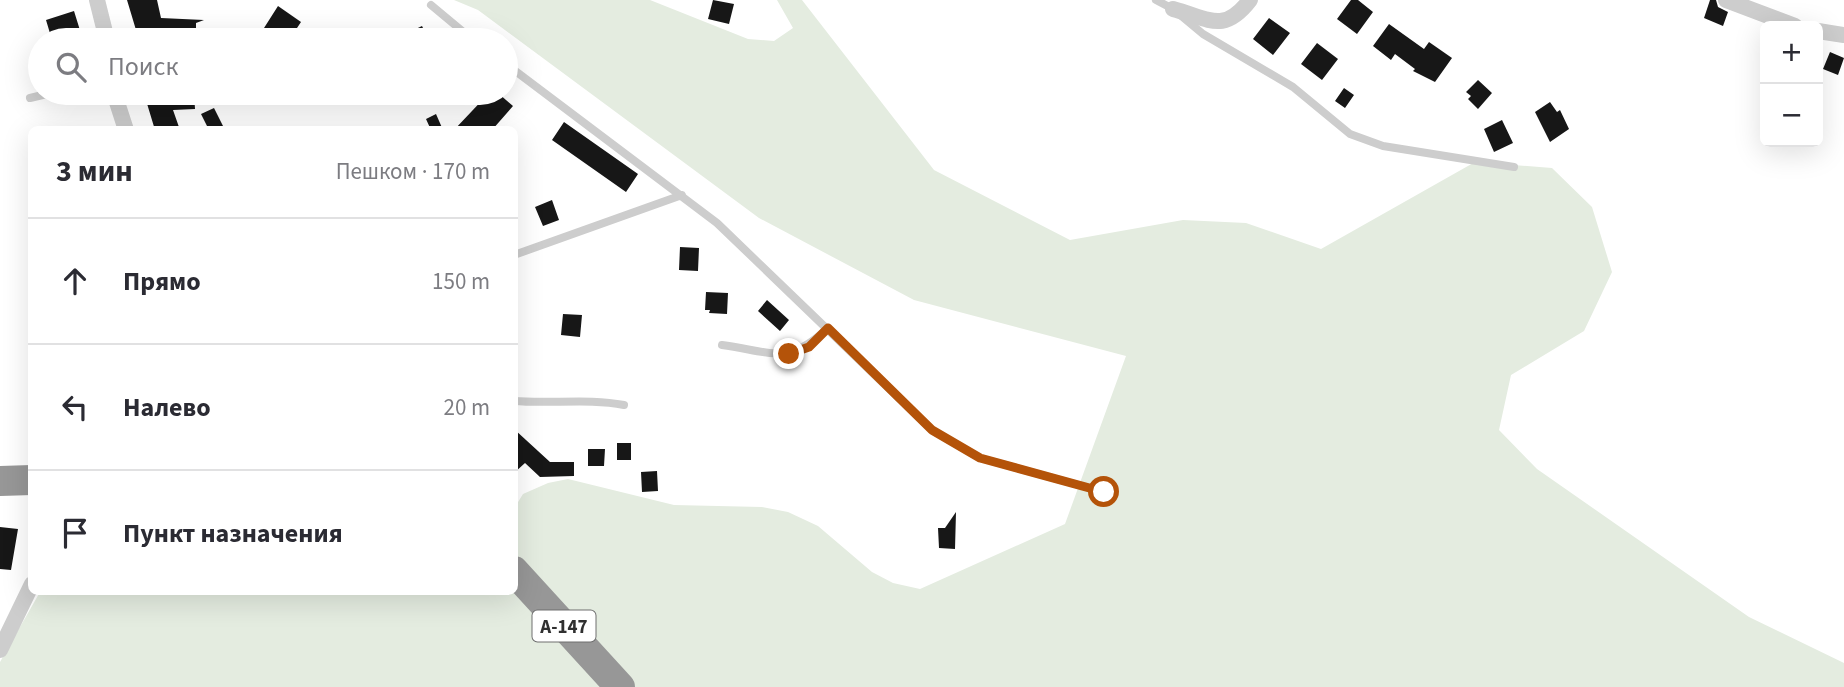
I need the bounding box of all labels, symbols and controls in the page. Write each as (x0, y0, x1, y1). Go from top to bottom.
map controls (1760, 21, 1823, 147)
button: + (1760, 21, 1823, 84)
search box (28, 28, 518, 105)
icon: search (52, 48, 90, 86)
text: Поиск (108, 48, 178, 85)
button: − (1760, 84, 1823, 147)
text: 3 мин (56, 150, 133, 193)
text: Пешком · 170 m (336, 155, 490, 188)
icon: ahead (56, 262, 94, 300)
text: Прямо (123, 263, 201, 300)
text: 150 m (432, 265, 490, 298)
route end (773, 338, 804, 369)
icon: left (56, 388, 94, 426)
text: Налево (123, 389, 211, 426)
text: 20 m (443, 391, 490, 424)
route start (1088, 476, 1119, 507)
icon: arrive (56, 514, 94, 552)
text: Пункт назначения (123, 515, 343, 552)
road number: А-147 (532, 610, 596, 642)

